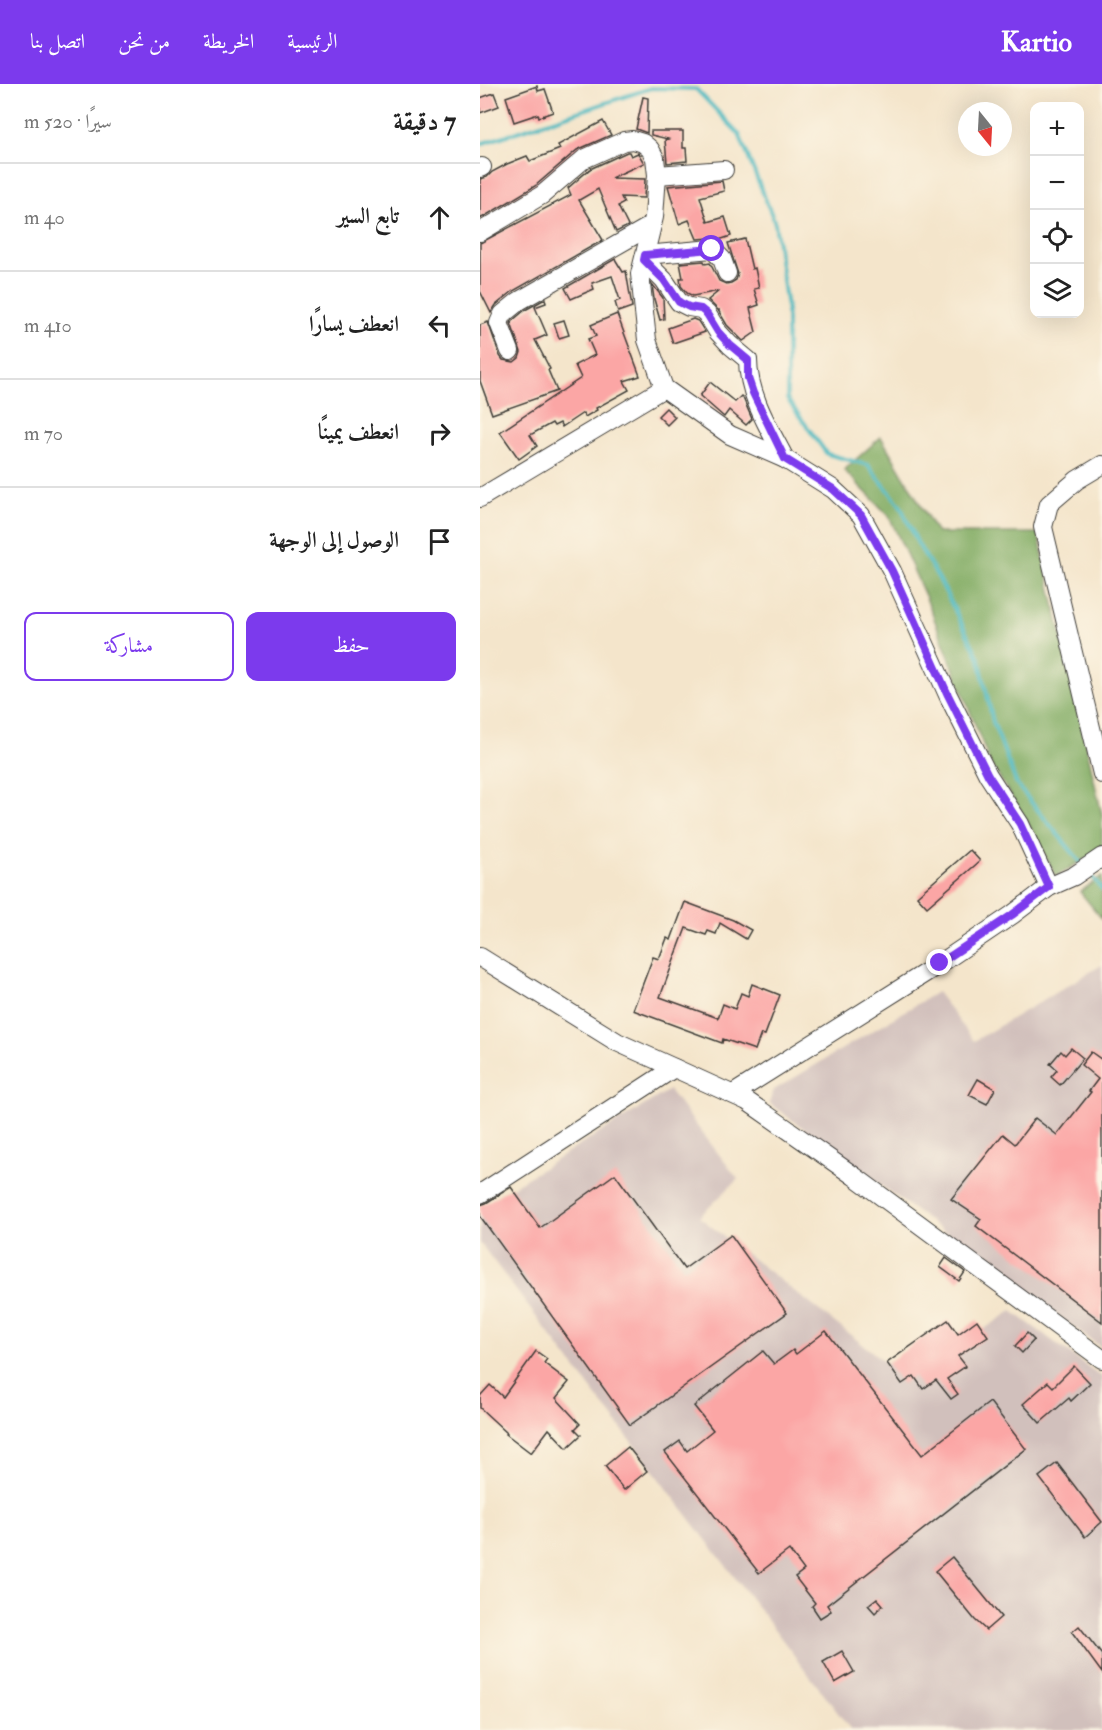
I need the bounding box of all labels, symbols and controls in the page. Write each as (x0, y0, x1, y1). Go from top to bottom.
text: Kartio (1001, 25, 1072, 60)
text: اتصل بنا (30, 28, 85, 55)
text: من نحن (118, 28, 170, 55)
text: الخريطة (203, 28, 254, 55)
text: الرئيسية (287, 28, 338, 55)
north arrow (958, 102, 1012, 156)
map controls (1030, 102, 1084, 318)
button: + (1030, 102, 1084, 156)
text: 7 دقيقة (393, 106, 456, 138)
text: سيرًا · 520 m (24, 109, 112, 134)
button: − (1030, 156, 1084, 210)
icon: ahead (423, 201, 456, 234)
text: تابع السير (337, 202, 399, 230)
text: 40 m (24, 205, 65, 230)
button: locate (1030, 210, 1084, 264)
route start (698, 235, 724, 261)
button: layers (1030, 264, 1084, 318)
icon: left (423, 309, 456, 342)
text: انعطف يسارًا (309, 310, 399, 338)
text: 410 m (24, 313, 72, 338)
icon: right (423, 417, 456, 450)
text: انعطف يمينًا (318, 418, 399, 446)
text: 70 m (24, 421, 63, 446)
icon: arrive (423, 525, 456, 558)
text: الوصول إلى الوجهة (269, 526, 399, 554)
button: مشاركة (24, 612, 234, 681)
button: حفظ (246, 612, 456, 681)
route end (926, 949, 952, 975)

